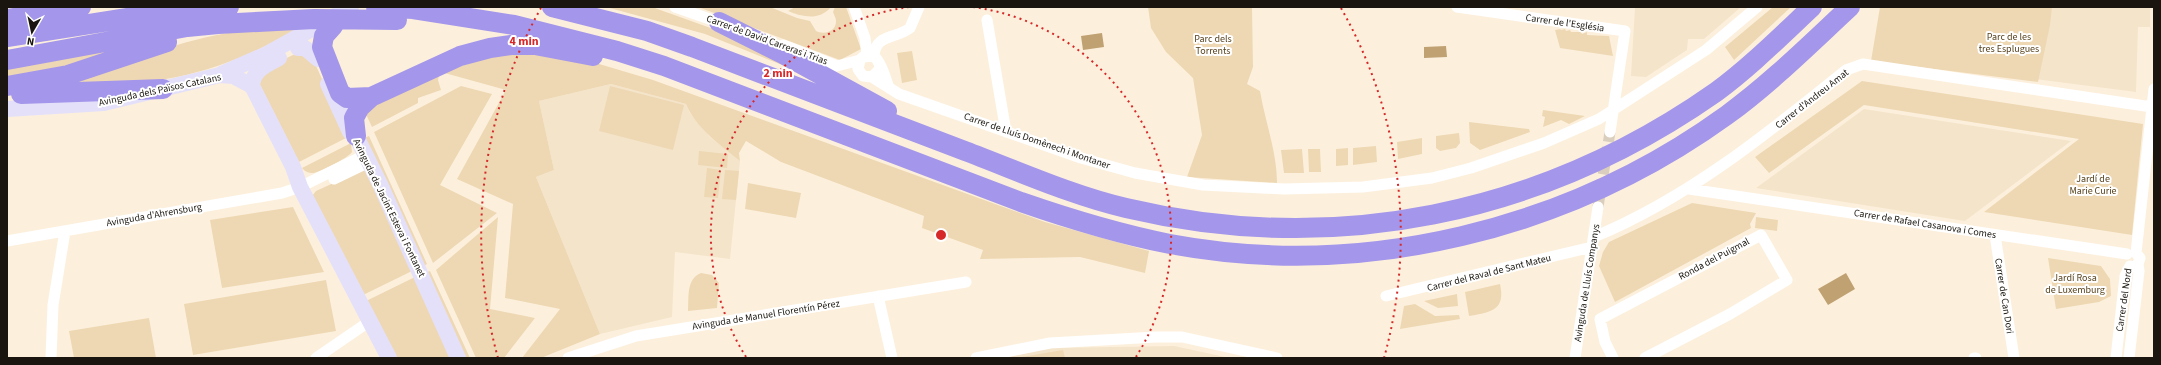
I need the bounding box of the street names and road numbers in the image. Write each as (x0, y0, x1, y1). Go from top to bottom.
street label: Carrer de l'Església (1525, 11, 1605, 35)
street label: Carrer de David Carreras i Trias (704, 12, 830, 68)
street label: Carrer d'Andreu Amat (1772, 65, 1852, 132)
street label: Avinguda dels Països Catalans (97, 70, 223, 110)
street label: Carrer de Lluís Domènech i Montaner (962, 109, 1113, 173)
street label: Avinguda de Jacint Esteva i Fontanet (349, 136, 429, 280)
street label: Avinguda d'Ahrensburg (105, 200, 203, 230)
street label: Carrer de Rafael Casanova i Comes (1853, 206, 1997, 242)
street label: Avinguda de Lluís Companys (1571, 223, 1603, 343)
street label: Ronda del Puigmal (1676, 234, 1752, 284)
street label: Carrer del Raval de Sant Mateu (1426, 251, 1552, 295)
street label: Carrer de Can Dori (1991, 257, 2017, 335)
street label: Carrer del Nord (2113, 267, 2135, 333)
street label: Avinguda de Manuel Florentín Pérez (691, 296, 841, 334)

